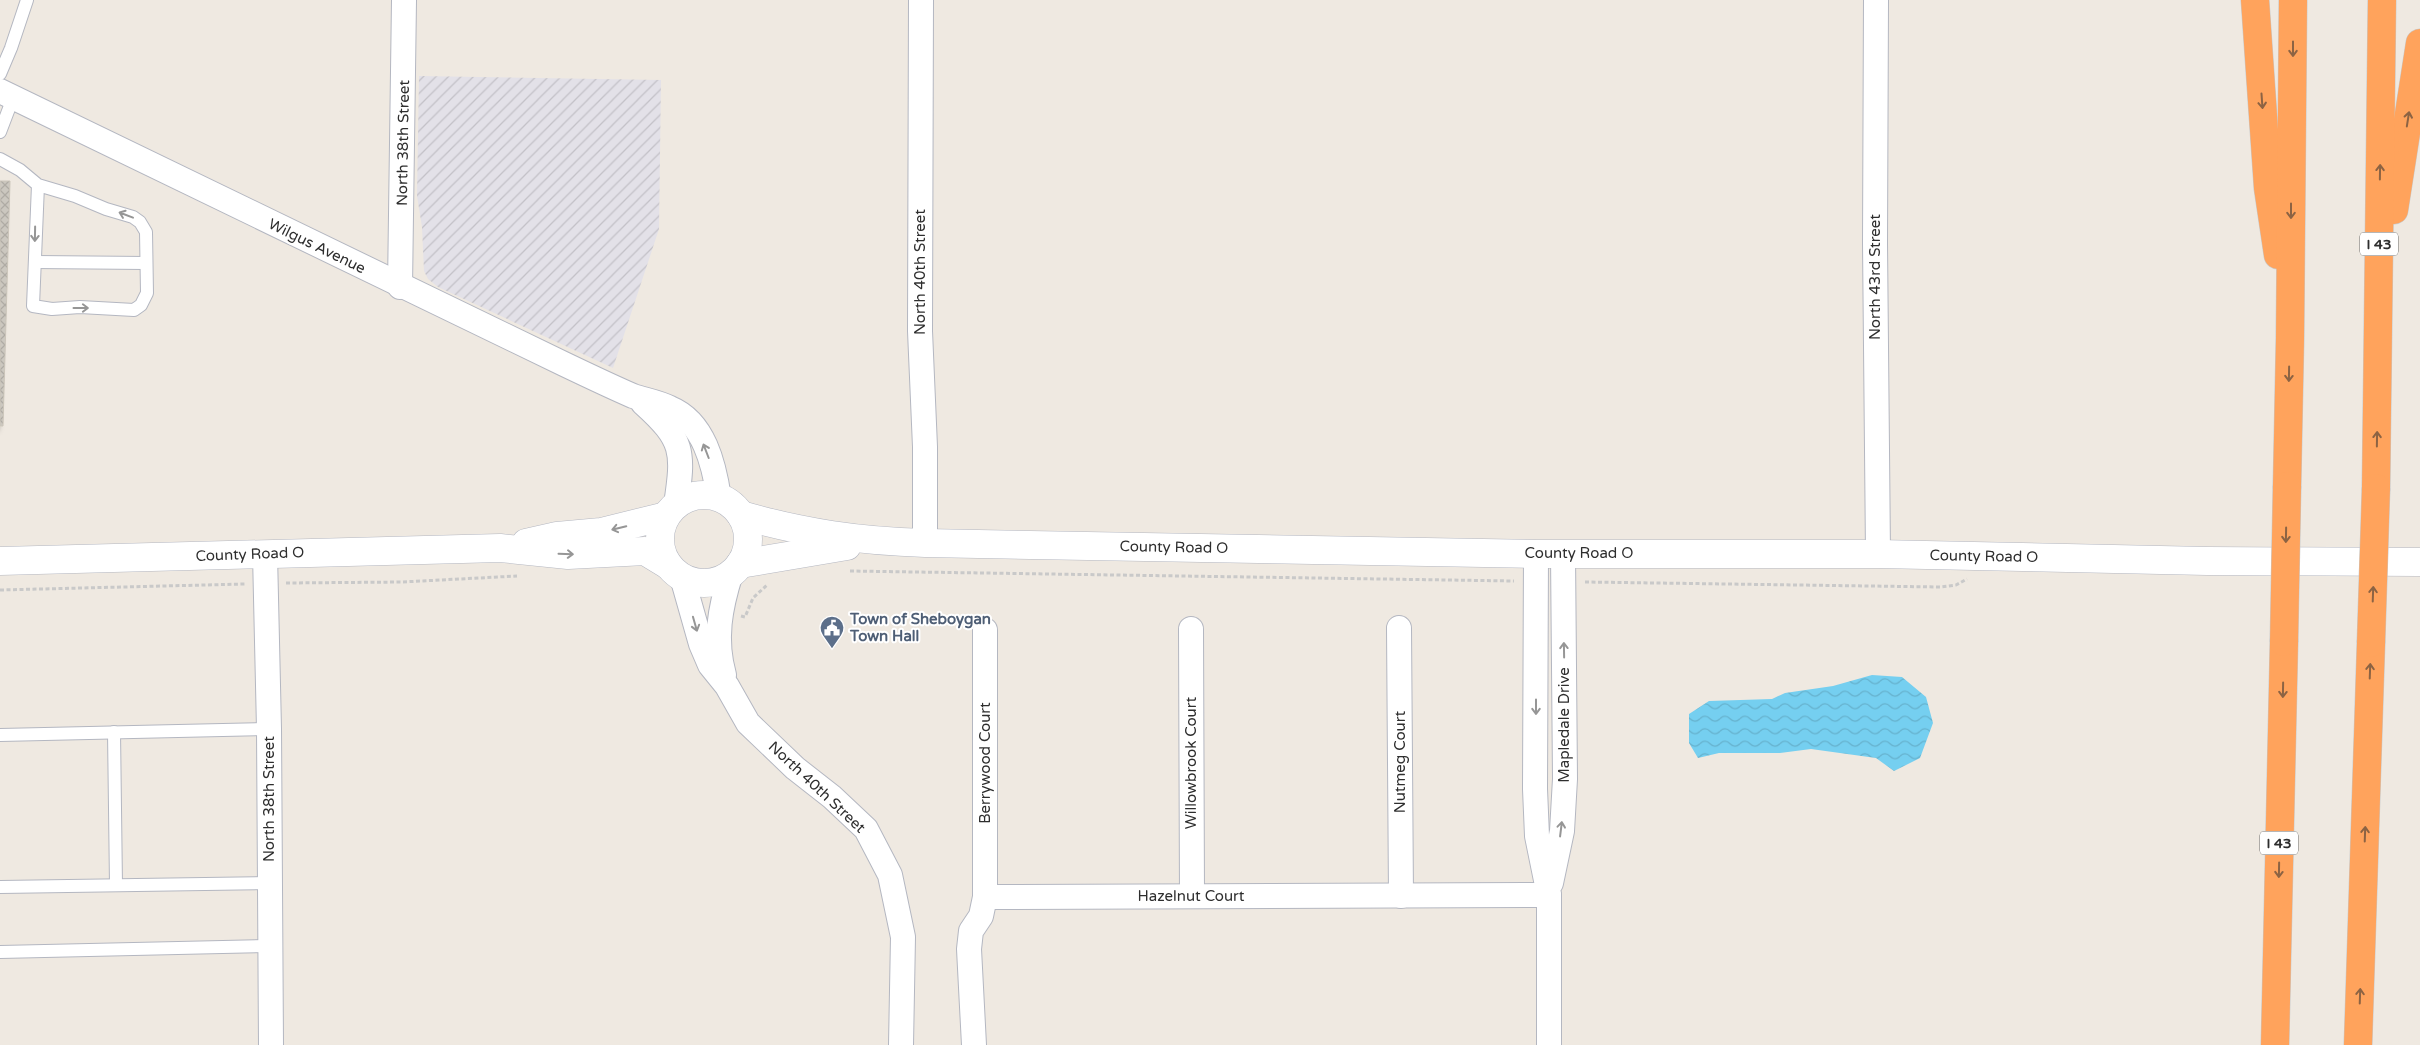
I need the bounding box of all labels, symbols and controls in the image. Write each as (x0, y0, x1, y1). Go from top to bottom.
one-way arrow (2288, 40, 2298, 56)
street label: North 38th Street (393, 80, 413, 206)
one-way arrow (2257, 93, 2266, 109)
one-way arrow (2403, 111, 2413, 127)
one-way arrow (2375, 164, 2385, 180)
one-way arrow (2287, 203, 2296, 219)
street label: North 40th Street (911, 209, 929, 335)
one-way arrow (119, 210, 135, 219)
street label: North 43rd Street (1866, 214, 1884, 340)
street label: Wilgus Avenue (265, 215, 369, 277)
one-way arrow (31, 226, 40, 242)
road number: I 43 (2360, 232, 2398, 255)
one-way arrow (73, 303, 89, 313)
one-way arrow (2285, 365, 2294, 381)
one-way arrow (2372, 432, 2382, 448)
one-way arrow (701, 443, 710, 459)
one-way arrow (611, 524, 627, 533)
one-way arrow (2281, 526, 2291, 542)
street label: County Road O (1119, 537, 1229, 557)
street label: County Road O (195, 543, 305, 565)
street label: County Road O (1525, 544, 1633, 562)
street label: County Road O (1929, 546, 2039, 566)
one-way arrow (557, 550, 573, 559)
one-way arrow (2368, 586, 2378, 602)
place label: Town of Sheboygan Town Hall (849, 610, 991, 645)
one-way arrow (690, 615, 700, 631)
public building icon: Town of Sheboygan Town Hall (819, 615, 845, 649)
one-way arrow (1559, 642, 1569, 658)
one-way arrow (2366, 664, 2375, 680)
street label: Mapledale Drive (1555, 667, 1573, 783)
one-way arrow (2278, 682, 2288, 698)
street label: Willowbrook Court (1182, 697, 1200, 829)
one-way arrow (1531, 699, 1541, 715)
street label: Berrywood Court (976, 702, 994, 824)
street label: Nutmeg Court (1391, 711, 1409, 813)
street label: North 38th Street (260, 736, 278, 862)
street label: North 40th Street (765, 737, 869, 837)
one-way arrow (1556, 822, 1566, 838)
one-way arrow (2360, 826, 2370, 842)
road number: I 43 (2260, 831, 2298, 854)
one-way arrow (2274, 862, 2284, 878)
street label: Hazelnut Court (1137, 887, 1245, 905)
one-way arrow (2355, 989, 2365, 1005)

